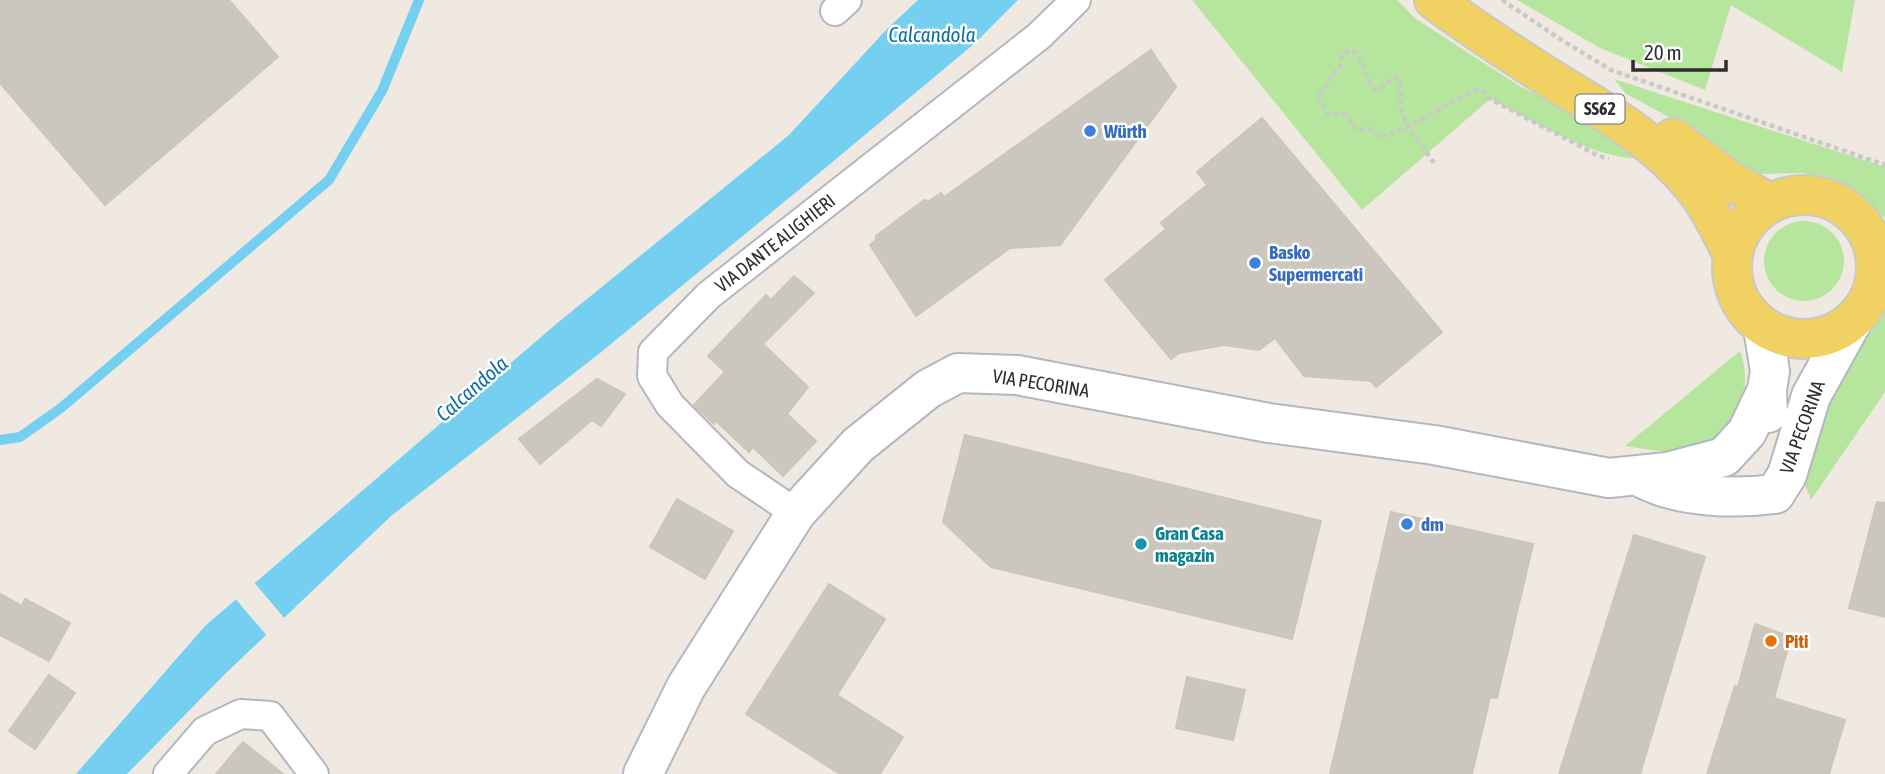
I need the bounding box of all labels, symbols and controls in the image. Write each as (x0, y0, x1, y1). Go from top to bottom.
water label: Calcandola (888, 22, 976, 46)
scale bar (1633, 28, 1726, 72)
text: 20 m (1644, 40, 1682, 64)
road number: SS62 (1576, 94, 1624, 124)
place label: Würth (1103, 120, 1147, 142)
marker: Würth (1082, 123, 1098, 139)
street label: VIA DANTE ALIGHIERI (711, 189, 839, 297)
place label: Basko Supermercati (1269, 241, 1363, 285)
marker: Basko Supermercati (1247, 255, 1263, 271)
water label: Calcandola (431, 350, 512, 426)
street label: VIA PECORINA (991, 365, 1092, 402)
street label: VIA PECORINA (1775, 377, 1829, 477)
place label: dm (1421, 513, 1444, 535)
marker: dm (1399, 516, 1415, 532)
place label: Gran Casa magazin (1155, 522, 1224, 566)
marker: Gran Casa magazin (1133, 536, 1149, 552)
place label: Piti (1785, 630, 1808, 652)
marker: Piti (1763, 633, 1779, 649)

